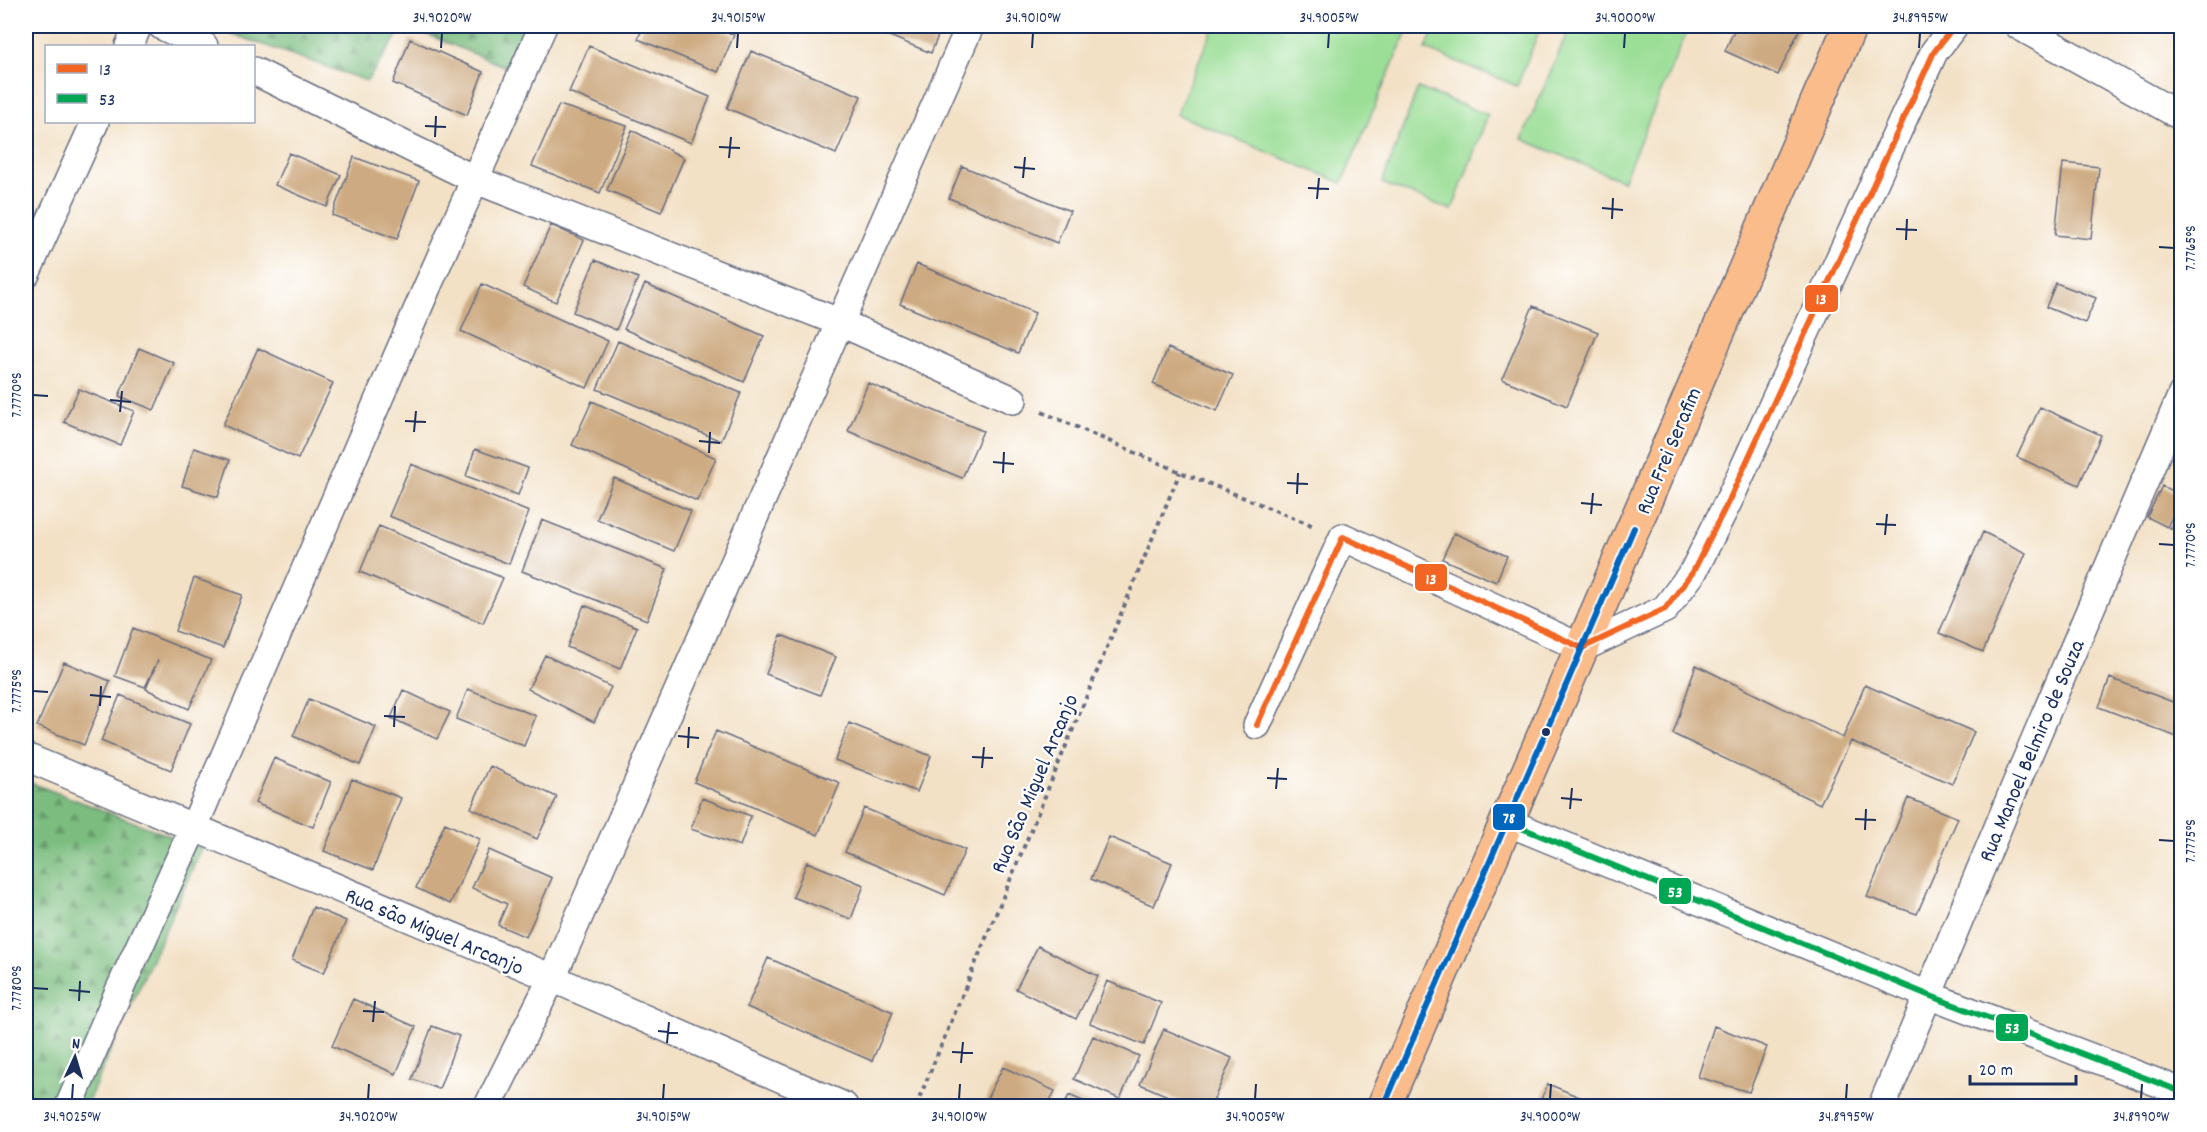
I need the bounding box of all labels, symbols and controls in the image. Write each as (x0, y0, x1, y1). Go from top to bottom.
text: 34.9020°W (413, 8, 472, 30)
text: 34.9015°W (711, 8, 765, 30)
text: 34.9010°W (1005, 8, 1061, 30)
text: 34.9005°W (1300, 8, 1359, 30)
text: 34.9000°W (1595, 8, 1655, 30)
text: 34.8995°W (1892, 8, 1948, 30)
legend (45, 45, 255, 123)
text: 13 (99, 59, 111, 84)
text: 53 (99, 89, 115, 114)
text: 7.7765°S (2181, 225, 2203, 271)
line badge: 13 (1804, 284, 1839, 313)
text: 13 (1816, 289, 1826, 312)
text: 7.7770°S (7, 372, 29, 418)
street label: Rua Frei Serafim (1629, 383, 1711, 520)
text: 7.7770°S (2181, 522, 2203, 568)
line badge: 13 (1414, 563, 1448, 592)
text: 13 (1426, 569, 1436, 592)
street label: Rua Manoel Belmiro de Souza (1972, 635, 2094, 867)
text: 7.7775°S (7, 669, 29, 713)
street label: Rua São Miguel Arcanjo (984, 690, 1088, 879)
unlabelled marker (1540, 726, 1552, 738)
line badge: 78 (1492, 803, 1526, 831)
text: 78 (1503, 808, 1516, 831)
text: 7.7775°S (2181, 819, 2203, 863)
line badge: 53 (1658, 877, 1692, 905)
street label: Rua são Miguel Arcanjo (339, 882, 528, 985)
text: 53 (1668, 882, 1682, 905)
text: 7.7780°S (7, 965, 29, 1011)
line badge: 53 (1995, 1013, 2029, 1042)
text: 53 (2005, 1018, 2019, 1041)
north arrow (45, 1027, 105, 1087)
text: N (71, 1033, 81, 1056)
scale bar (1970, 1048, 2076, 1086)
text: 20 m (1979, 1059, 2013, 1084)
text: 34.9025°W (43, 1107, 101, 1129)
text: 34.9020°W (339, 1107, 398, 1129)
text: 34.9015°W (636, 1107, 690, 1129)
text: 34.9010°W (931, 1107, 987, 1129)
text: 34.9005°W (1226, 1107, 1285, 1129)
text: 34.9000°W (1520, 1107, 1580, 1129)
text: 34.8995°W (1818, 1107, 1874, 1129)
text: 34.8990°W (2113, 1107, 2170, 1129)

